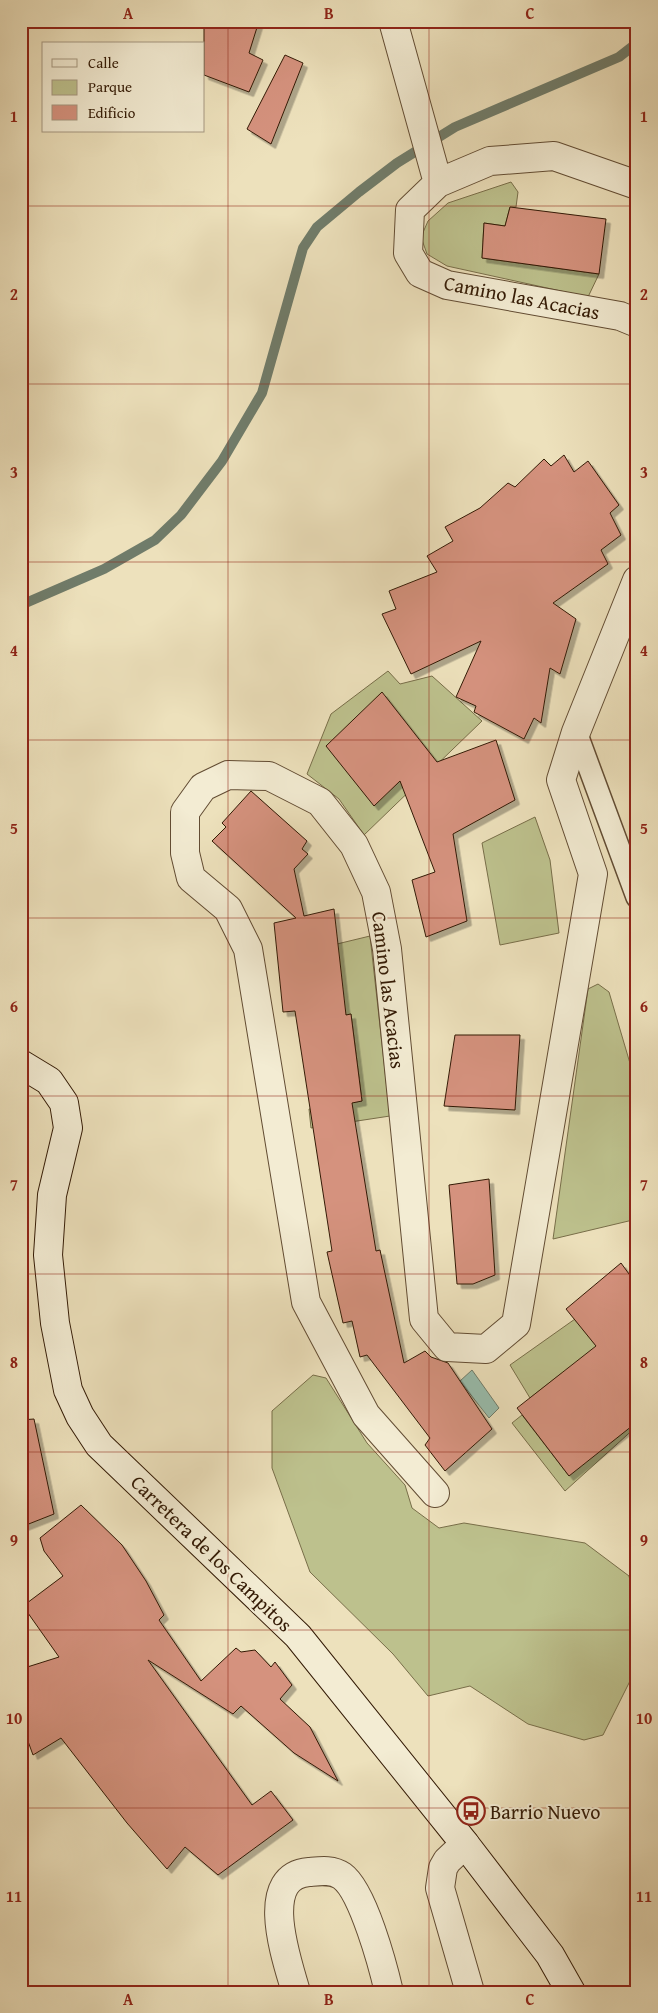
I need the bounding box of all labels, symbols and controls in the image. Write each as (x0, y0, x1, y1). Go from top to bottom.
text: A (123, 1, 134, 25)
text: B (324, 1, 334, 25)
text: C (525, 1, 535, 25)
legend (42, 42, 205, 132)
text: Calle (88, 52, 119, 73)
text: Parque (88, 76, 132, 97)
text: Edificio (88, 102, 136, 123)
text: 1 (10, 104, 18, 128)
text: 1 (640, 104, 648, 128)
street label: Camino las Acacias (442, 268, 602, 326)
text: 2 (10, 282, 18, 306)
text: 2 (640, 282, 648, 306)
text: 3 (10, 460, 18, 484)
text: 3 (640, 460, 648, 484)
text: 4 (10, 638, 18, 662)
text: 4 (640, 638, 648, 662)
text: 5 (10, 816, 18, 840)
text: 5 (640, 816, 648, 840)
street label: Camino las Acacias (365, 910, 413, 1070)
text: 6 (10, 994, 18, 1018)
text: 6 (640, 994, 648, 1018)
text: 7 (10, 1172, 18, 1196)
text: 7 (640, 1172, 648, 1196)
text: 8 (10, 1350, 18, 1374)
text: 8 (640, 1350, 648, 1374)
street label: Carretera de los Campitos (125, 1468, 299, 1638)
text: 9 (10, 1528, 18, 1552)
text: 9 (640, 1528, 648, 1552)
text: 10 (6, 1706, 22, 1730)
text: 10 (636, 1706, 652, 1730)
bus stop icon: Barrio Nuevo (456, 1796, 486, 1826)
place label: Barrio Nuevo (490, 1797, 601, 1826)
text: 11 (6, 1884, 22, 1908)
text: 11 (636, 1884, 652, 1908)
text: A (123, 1987, 134, 2011)
text: B (324, 1987, 334, 2011)
text: C (525, 1987, 535, 2011)

